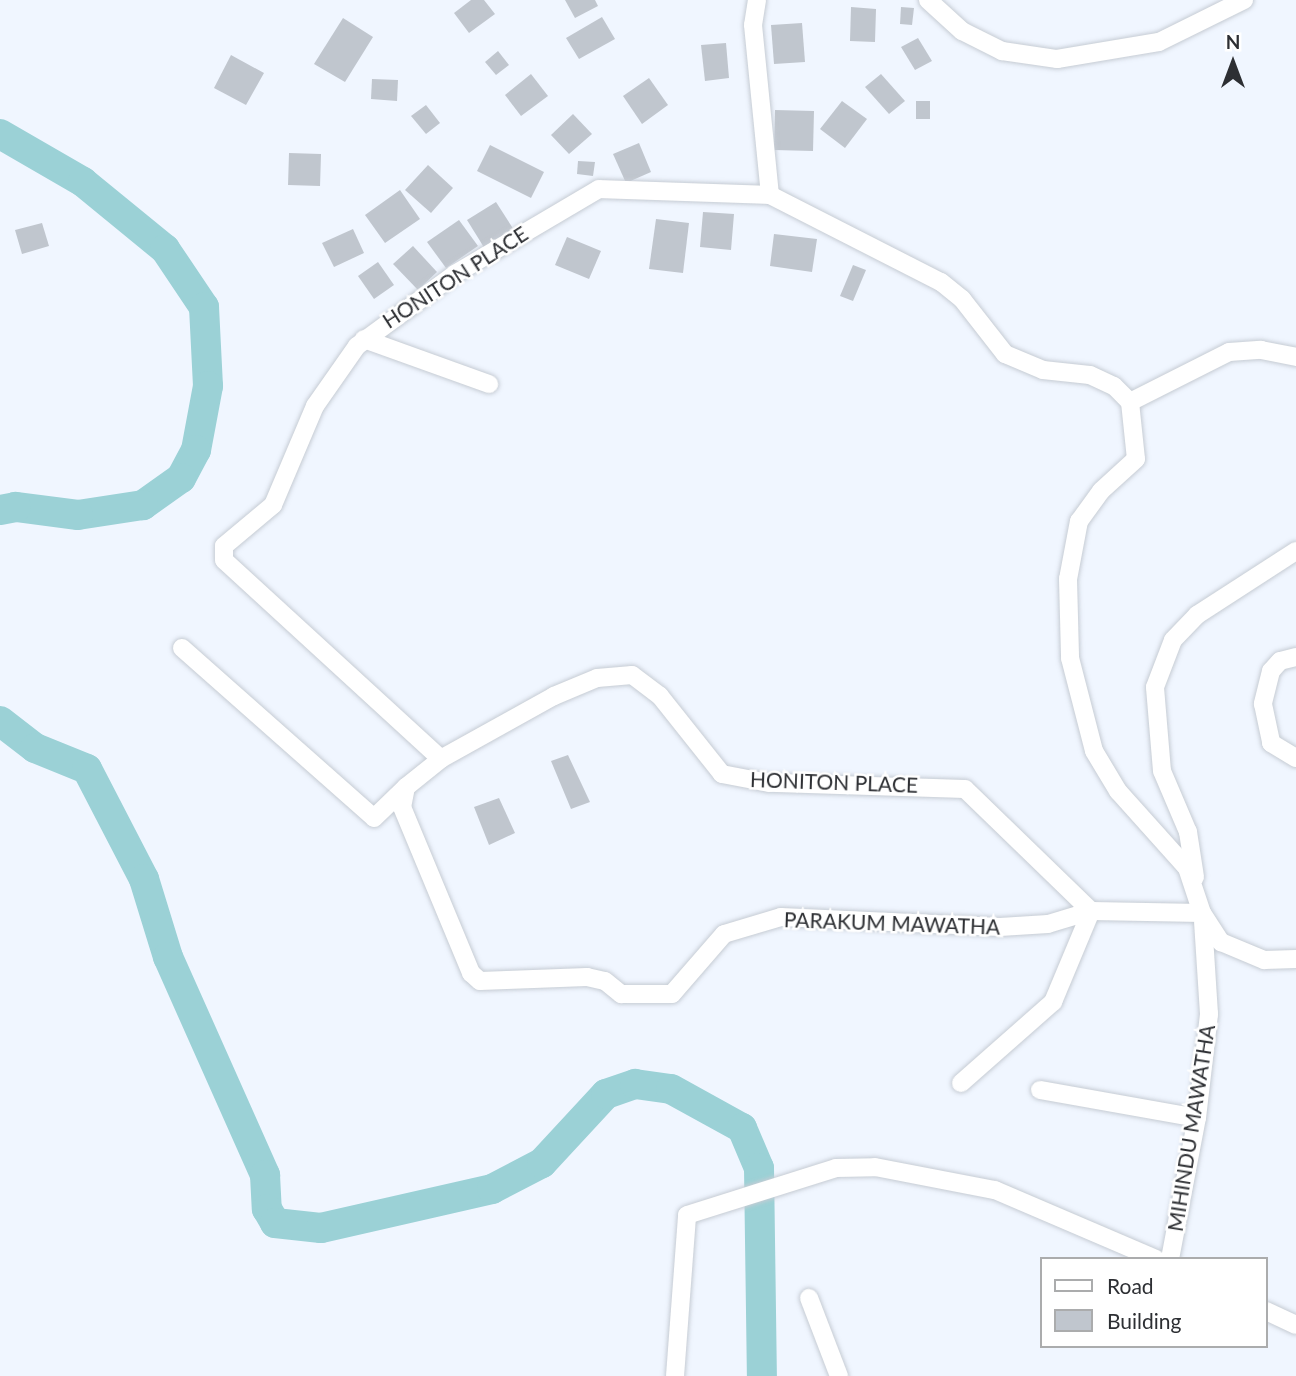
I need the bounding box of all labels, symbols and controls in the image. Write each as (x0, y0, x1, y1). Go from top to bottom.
north arrow (1198, 28, 1268, 98)
text: N (1226, 30, 1240, 53)
street label: HONITON PLACE (378, 221, 532, 333)
street label: HONITON PLACE (750, 766, 918, 798)
street label: PARAKUM MAWATHA (783, 907, 1001, 939)
street label: MIHINDU MAWATHA (1162, 1023, 1220, 1233)
legend (1040, 1257, 1268, 1348)
text: Road (1107, 1273, 1154, 1298)
text: Building (1107, 1308, 1182, 1333)

